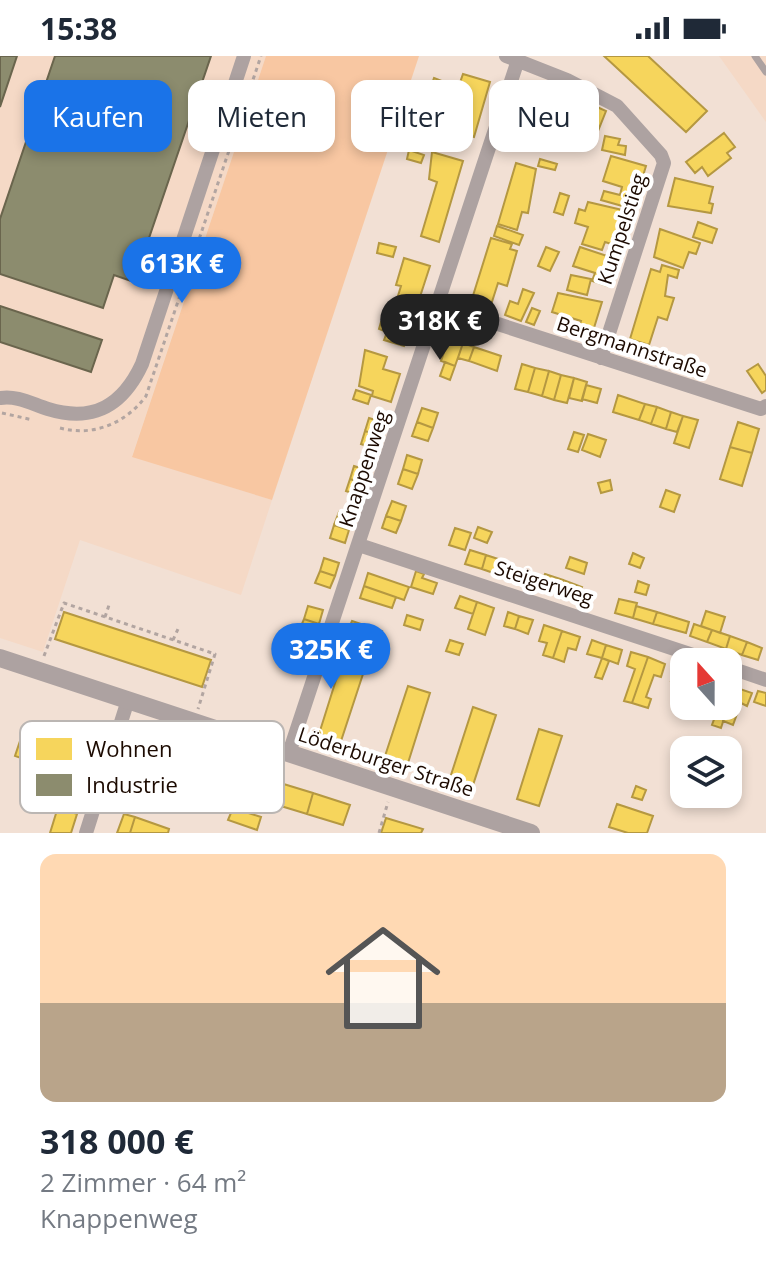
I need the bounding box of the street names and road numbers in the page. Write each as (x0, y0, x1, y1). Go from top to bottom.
street label: Kumpelstieg (591, 170, 652, 288)
street label: Bergmannstraße (553, 309, 711, 384)
street label: Knappenweg (332, 407, 395, 531)
street label: Steigerweg (491, 554, 597, 611)
street label: Löderburger Straße (295, 720, 477, 803)

